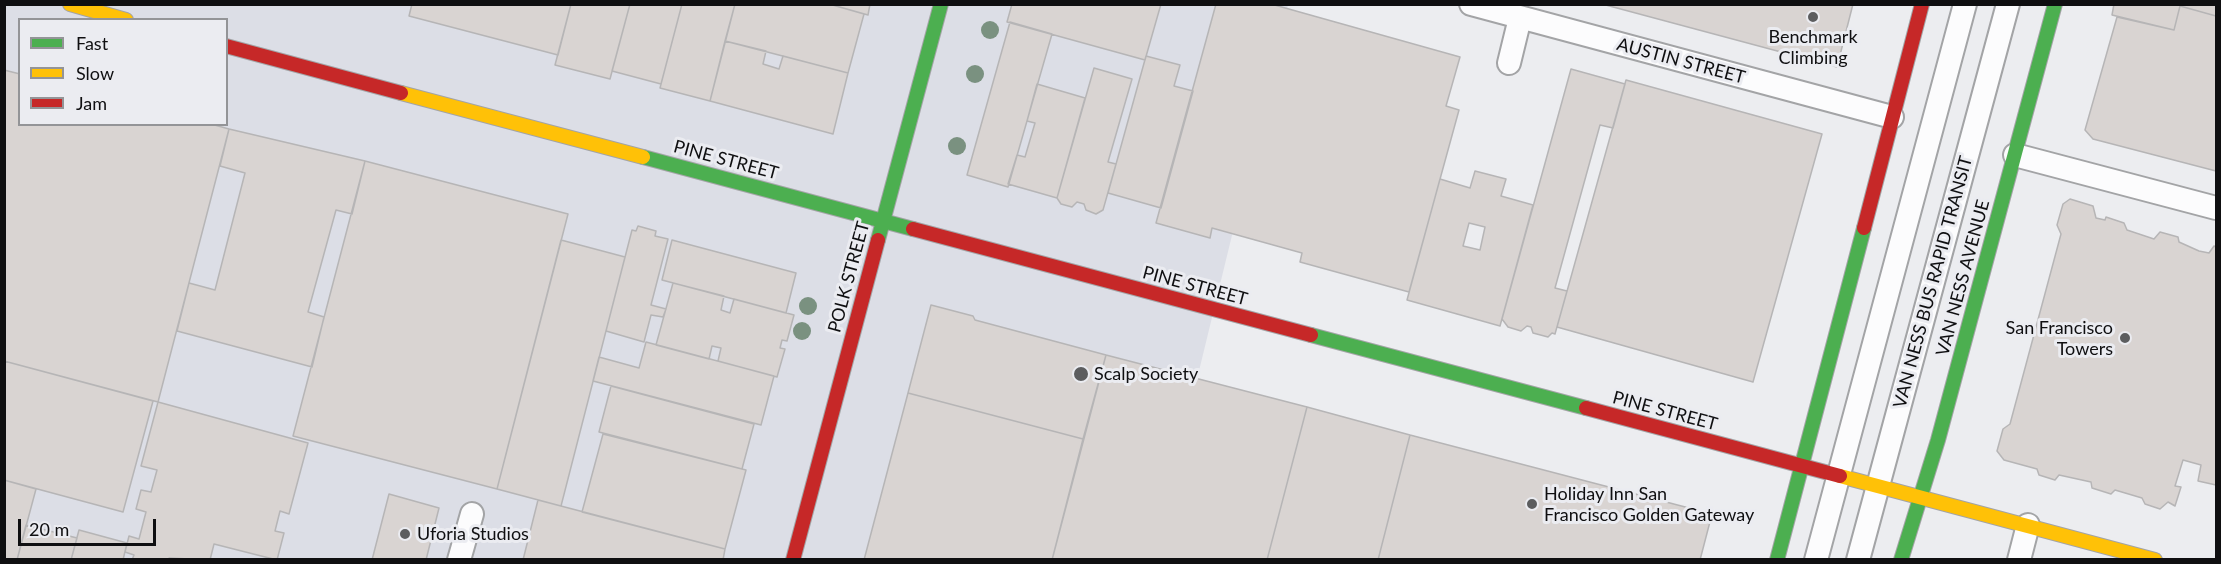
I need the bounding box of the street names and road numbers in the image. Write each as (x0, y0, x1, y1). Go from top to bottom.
street label: AUSTIN STREET (1614, 33, 1748, 89)
street label: PINE STREET (671, 136, 781, 184)
street label: VAN NESS BUS RAPID TRANSIT (1889, 154, 1977, 410)
street label: VAN NESS AVENUE (1932, 197, 1994, 359)
street label: POLK STREET (824, 219, 874, 335)
street label: PINE STREET (1140, 262, 1250, 310)
street label: PINE STREET (1610, 387, 1720, 435)

